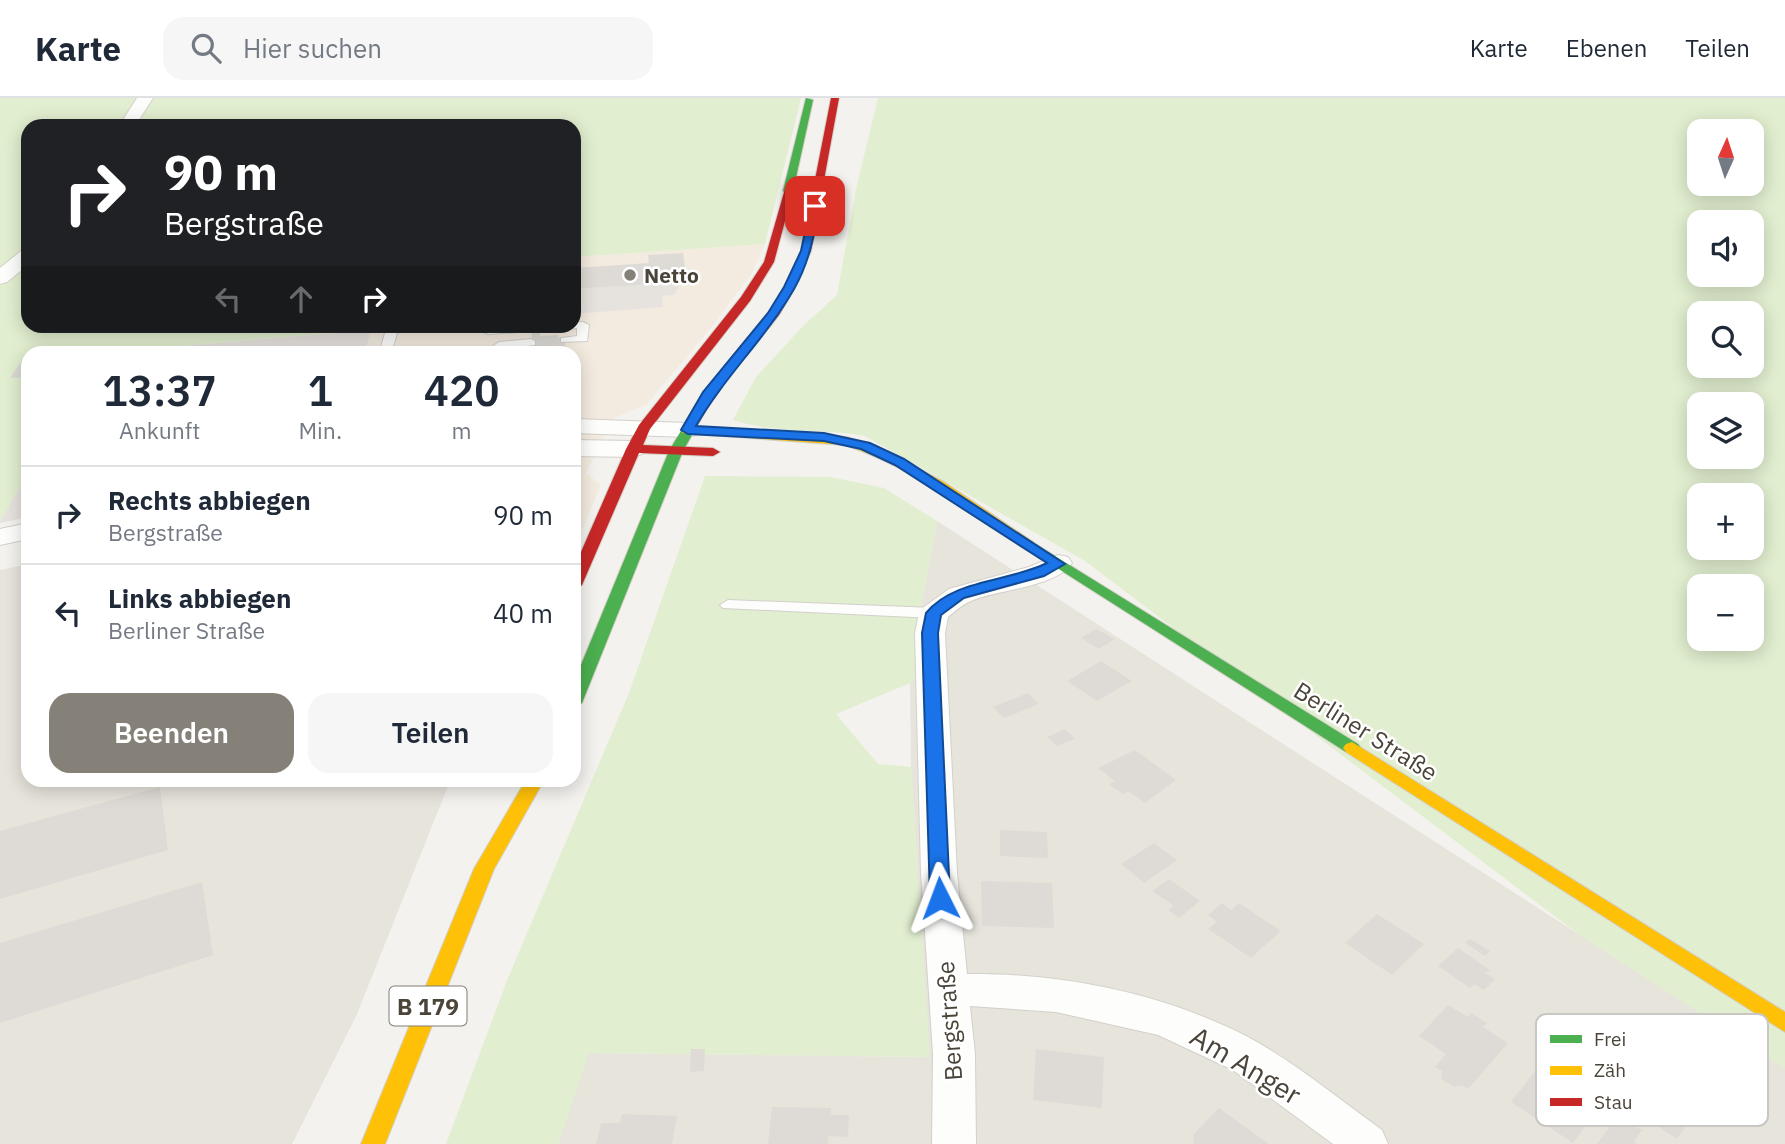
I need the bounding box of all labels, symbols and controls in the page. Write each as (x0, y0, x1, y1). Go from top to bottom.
search box (163, 17, 653, 80)
text: Karte (35, 27, 121, 70)
icon: search (187, 29, 225, 67)
text: Hier suchen (243, 31, 382, 65)
text: Karte (1470, 32, 1528, 64)
text: Ebenen (1566, 32, 1647, 64)
text: Teilen (1685, 32, 1750, 64)
north arrow (1687, 119, 1764, 196)
map controls (1687, 119, 1764, 651)
text: 90 m (164, 140, 278, 203)
icon: right (49, 147, 140, 238)
pin (785, 176, 845, 236)
icon: arrive (796, 187, 834, 225)
text: Bergstraße (164, 202, 324, 244)
button: sound (1687, 210, 1764, 287)
place label: Netto (644, 261, 699, 289)
marker: Netto (622, 267, 638, 283)
icon: left (209, 280, 247, 318)
icon: ahead (282, 280, 320, 318)
icon: right (355, 280, 393, 318)
button: search (1687, 301, 1764, 378)
text: 13:37 (103, 363, 217, 418)
text: 1 (308, 363, 333, 418)
text: 420 (424, 363, 499, 418)
button: layers (1687, 392, 1764, 469)
text: Ankunft (119, 415, 200, 445)
text: Min. (298, 415, 342, 445)
text: m (452, 415, 472, 445)
text: Rechts abbiegen (108, 483, 311, 517)
button: + (1687, 483, 1764, 560)
icon: right (49, 496, 87, 534)
text: 90 m (493, 498, 553, 532)
text: Bergstraße (108, 517, 223, 547)
button: − (1687, 574, 1764, 651)
text: Links abbiegen (108, 581, 291, 615)
icon: left (49, 594, 87, 632)
text: 40 m (493, 596, 553, 630)
text: Berliner Straße (108, 615, 265, 645)
street label: Berliner Straße (1288, 674, 1444, 788)
button: Beenden (49, 693, 294, 773)
button: Teilen (308, 693, 553, 773)
position arrow (903, 861, 977, 935)
street label: Bergstraße (929, 960, 969, 1082)
road number: B 179 (390, 986, 466, 1026)
legend (1536, 1014, 1768, 1126)
street label: Am Anger (1184, 1017, 1308, 1113)
text: Frei (1594, 1027, 1626, 1051)
text: Zäh (1594, 1058, 1626, 1082)
text: Stau (1594, 1090, 1633, 1114)

